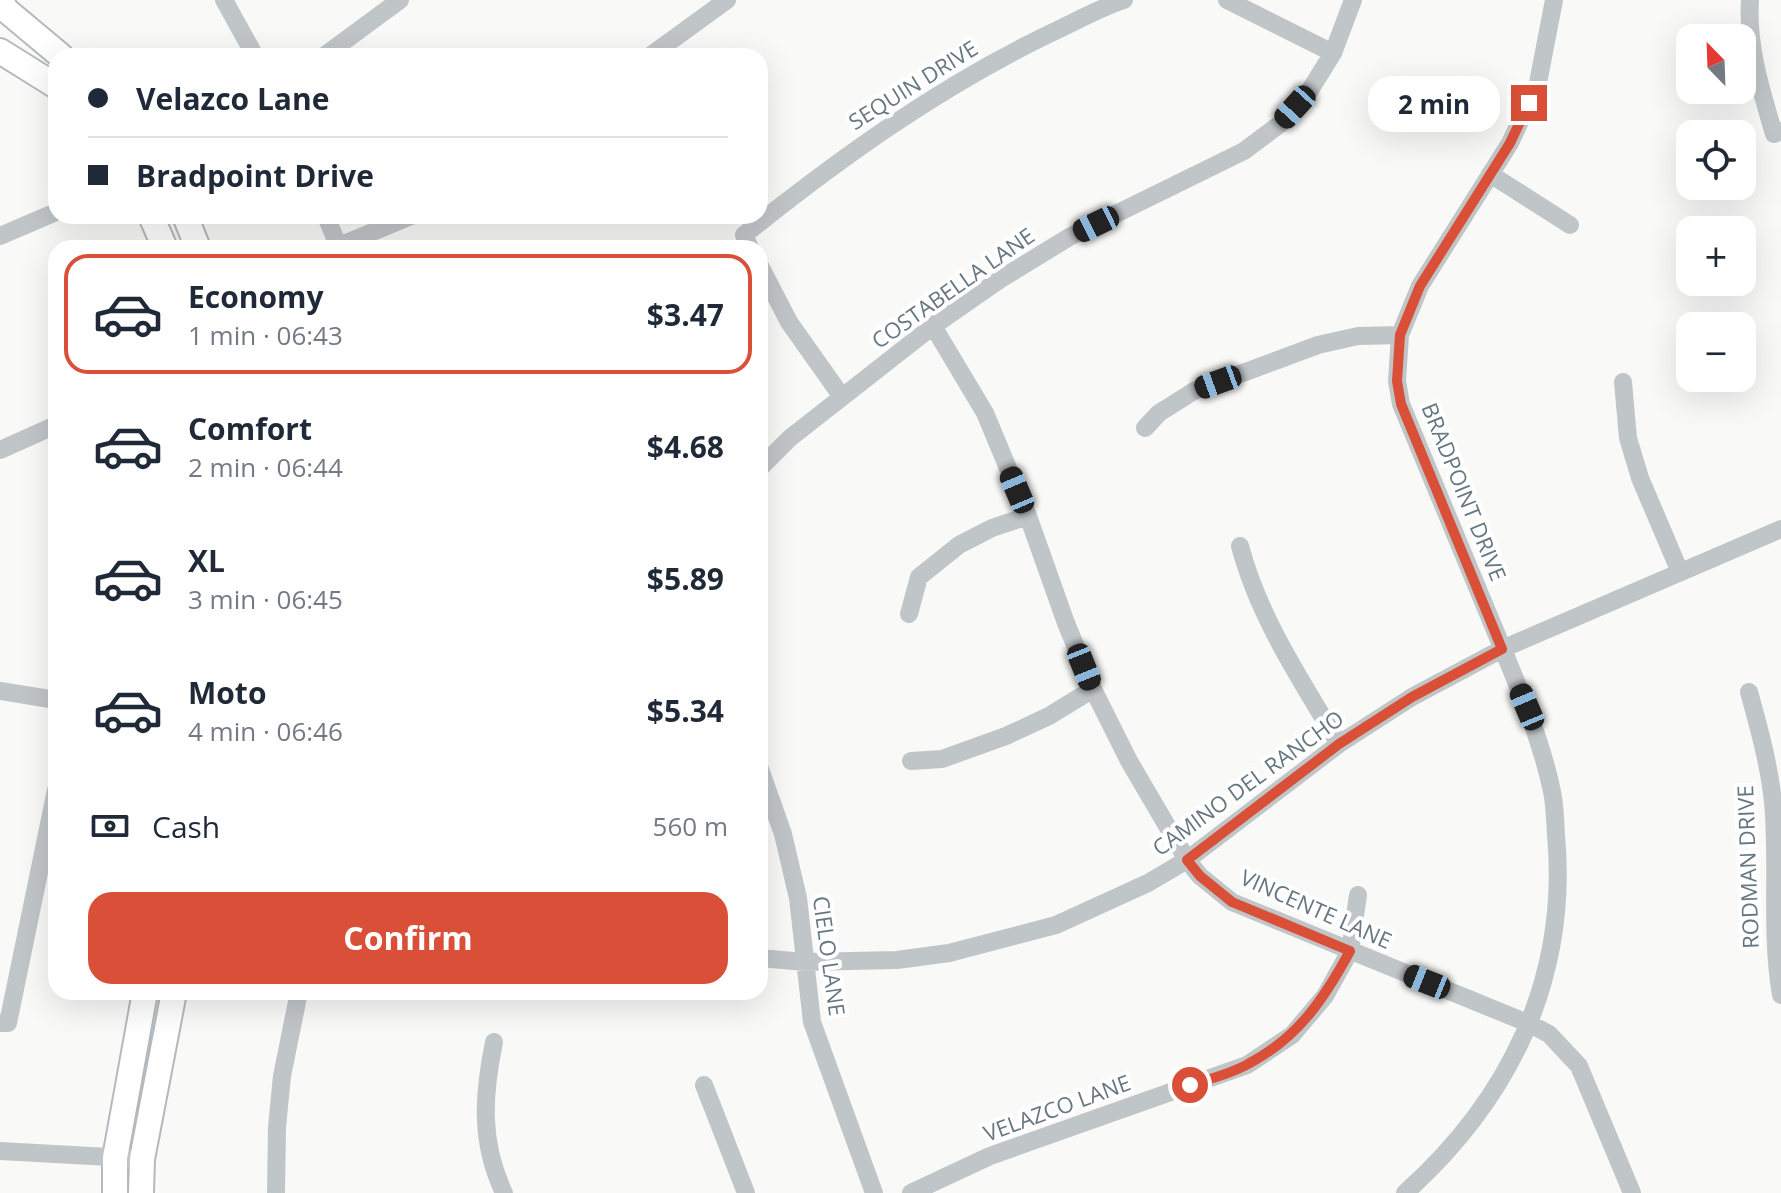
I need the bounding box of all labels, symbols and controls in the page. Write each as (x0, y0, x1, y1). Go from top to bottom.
north arrow (1676, 24, 1756, 104)
map controls (1676, 24, 1756, 392)
street label: SEQUIN DRIVE (842, 33, 983, 136)
callout: 2 min (1369, 75, 1501, 131)
text: Velazco Lane (136, 78, 329, 119)
car (1270, 81, 1320, 133)
route end (1511, 85, 1547, 121)
text: 2 min (1398, 86, 1470, 122)
button: locate (1676, 120, 1756, 200)
text: Bradpoint Drive (136, 155, 374, 196)
car (1069, 203, 1123, 245)
button: + (1676, 216, 1756, 296)
street label: COSTABELLA LANE (865, 220, 1040, 355)
text: Economy (188, 276, 324, 317)
icon: car (92, 278, 164, 350)
text: $3.47 (647, 294, 724, 335)
button: − (1676, 312, 1756, 392)
text: 1 min · 06:43 (188, 317, 343, 353)
car (1191, 363, 1245, 401)
street label: BRADPOINT DRIVE (1416, 398, 1514, 585)
text: Comfort (188, 408, 312, 449)
icon: car (92, 410, 164, 482)
text: $4.68 (647, 426, 724, 467)
text: 2 min · 06:44 (188, 449, 343, 485)
car (997, 463, 1037, 517)
text: XL (188, 540, 225, 581)
icon: car (92, 542, 164, 614)
text: $5.89 (647, 558, 724, 599)
text: 3 min · 06:45 (188, 581, 343, 617)
car (1064, 640, 1104, 694)
text: Moto (188, 672, 266, 713)
icon: car (92, 674, 164, 746)
car (1507, 680, 1547, 734)
text: $5.34 (647, 690, 724, 731)
street label: CAMINO DEL RANCHO (1146, 703, 1349, 862)
text: 4 min · 06:46 (188, 713, 343, 749)
street label: RODMAN DRIVE (1729, 785, 1765, 949)
icon: cash (88, 804, 132, 848)
text: Cash (152, 806, 220, 847)
text: 560 m (653, 808, 728, 844)
street label: VINCENTE LANE (1236, 861, 1397, 955)
button: Confirm (88, 892, 728, 984)
street label: CIELO LANE (807, 894, 853, 1018)
car (1400, 962, 1454, 1002)
street label: VELAZCO LANE (979, 1067, 1134, 1148)
route start (1172, 1067, 1208, 1103)

